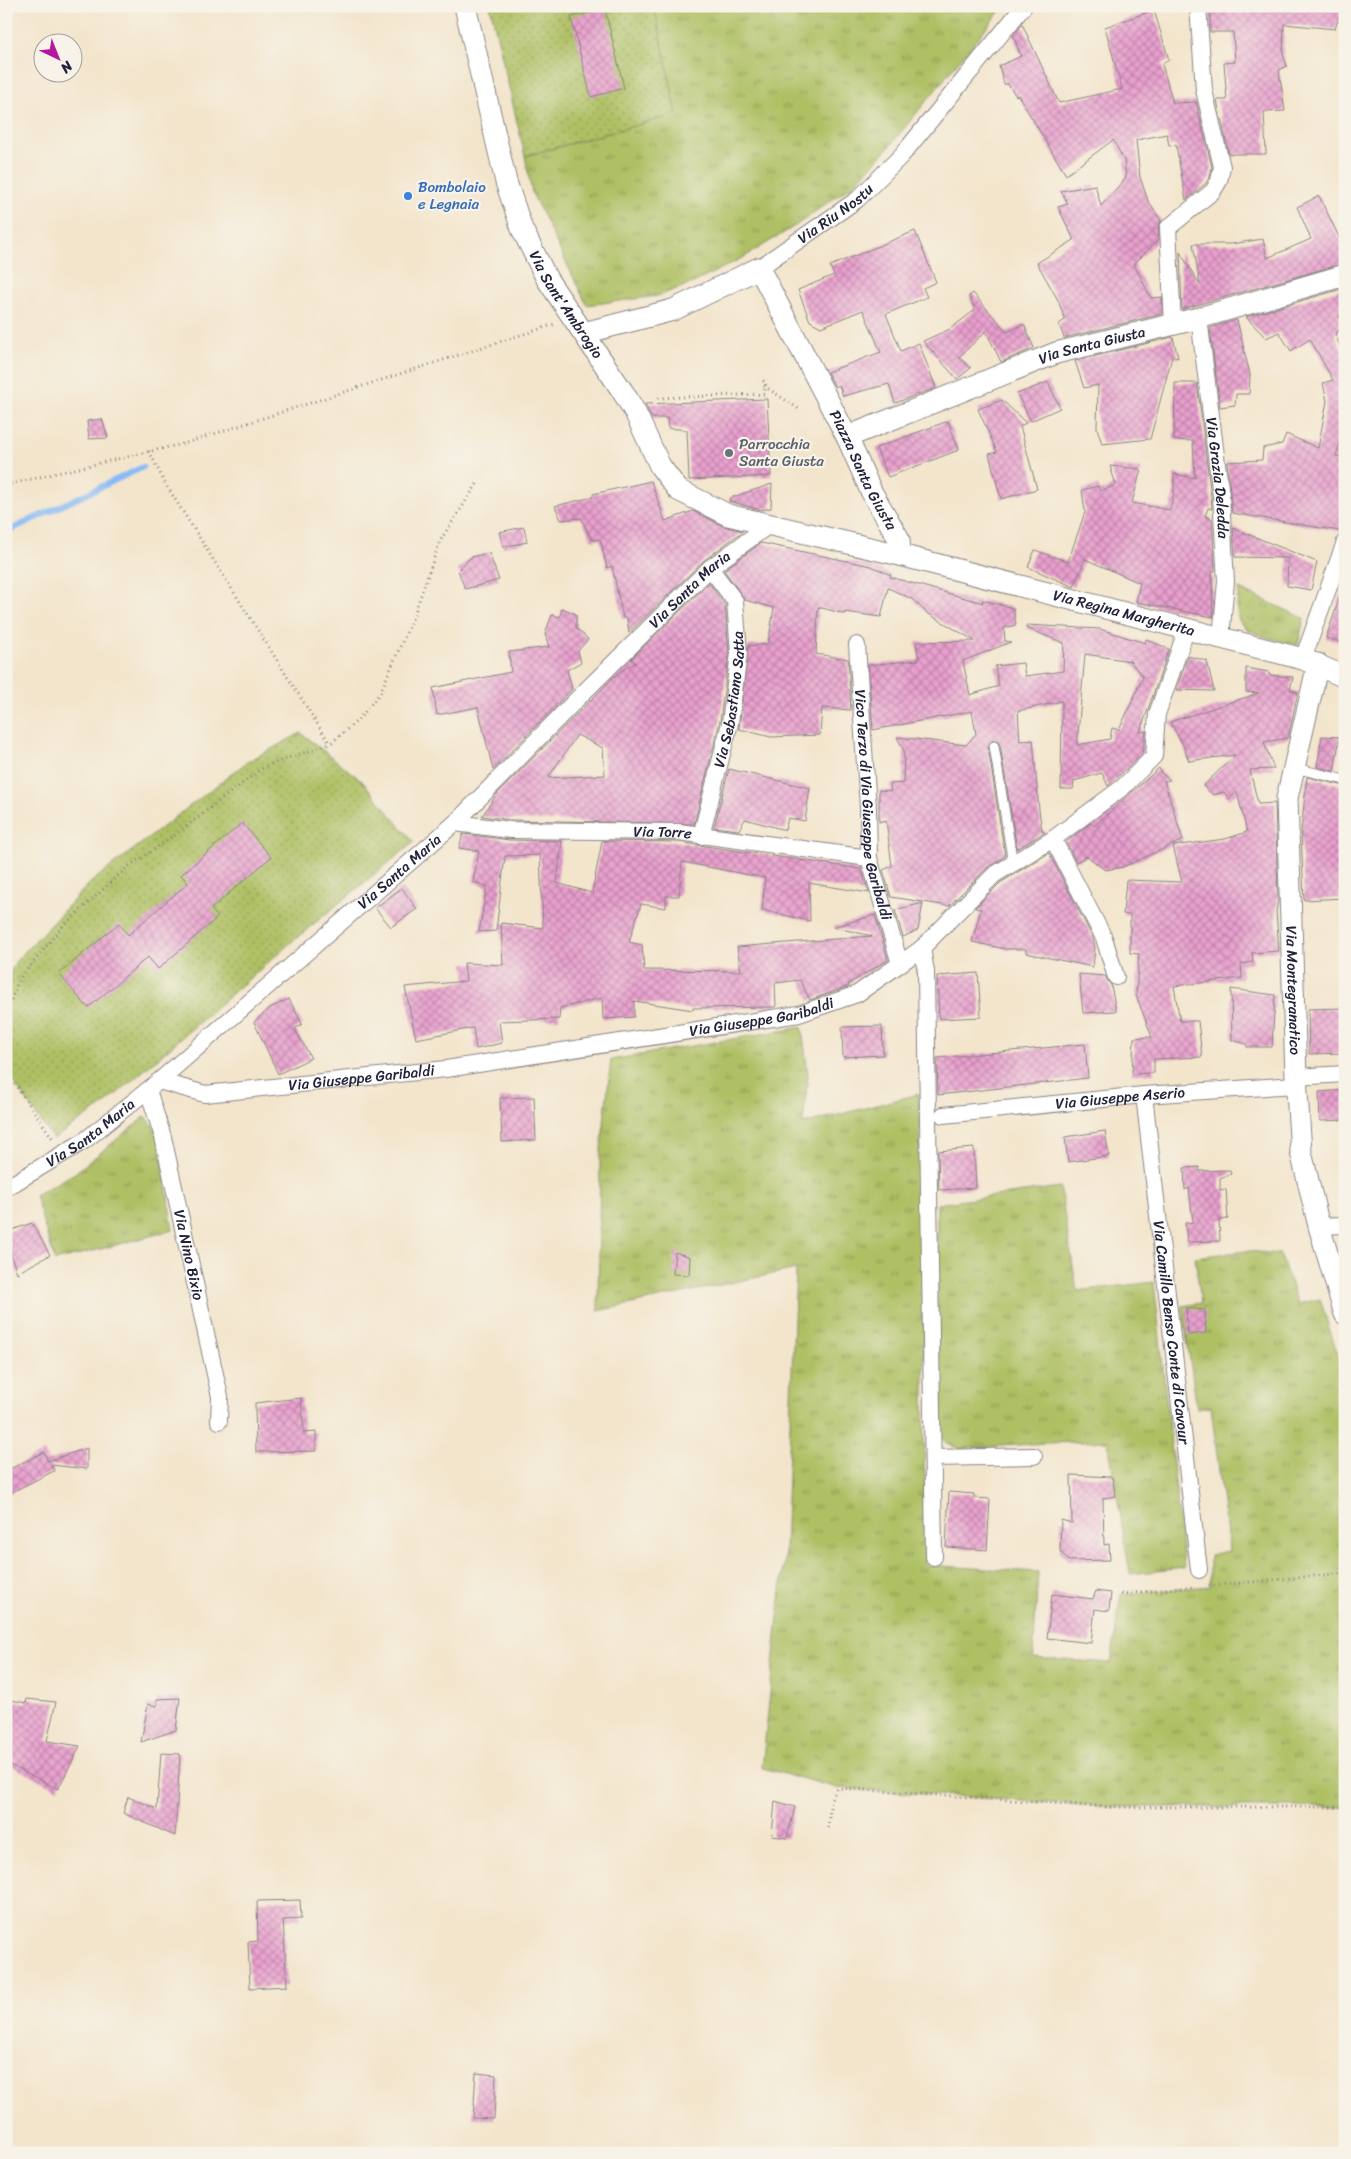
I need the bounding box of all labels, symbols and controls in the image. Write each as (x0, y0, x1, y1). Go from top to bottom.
north arrow (32, 32, 82, 82)
text: N (54, 54, 79, 80)
place label: Bombolaio e Legnaia (418, 174, 486, 217)
street label: Via Riu Nostu (792, 177, 880, 250)
marker: Bombolaio e Legnaia (402, 190, 414, 202)
street label: Via Sant'Ambrogio (522, 246, 611, 365)
street label: Via Santa Giusta (1035, 319, 1148, 372)
street label: Piazza Santa Giusta (822, 405, 904, 536)
street label: Via Grazia Deledda (1198, 416, 1237, 540)
place label: Parrocchia Santa Giusta (739, 431, 824, 474)
marker: Parrocchia Santa Giusta (723, 447, 735, 459)
street label: Via Santa Maria (642, 544, 737, 635)
street label: Via Regina Margherita (1050, 582, 1198, 644)
street label: Via Sebastiano Satta (706, 630, 752, 770)
street label: Vico Terzo di Via Giuseppe Garibaldi (847, 689, 900, 924)
street label: Via Torre (633, 818, 694, 847)
street label: Via Santa Maria (351, 827, 448, 916)
street label: Via Montegranatico (1278, 925, 1308, 1056)
street label: Via Giuseppe Garibaldi (688, 990, 838, 1044)
street label: Via Giuseppe Garibaldi (287, 1057, 437, 1098)
street label: Via Giuseppe Aserio (1054, 1079, 1186, 1117)
street label: Via Santa Maria (41, 1092, 141, 1174)
street label: Via Nino Bixio (166, 1207, 211, 1303)
street label: Via Camillo Benso Conte di Cavour (1146, 1219, 1197, 1446)

